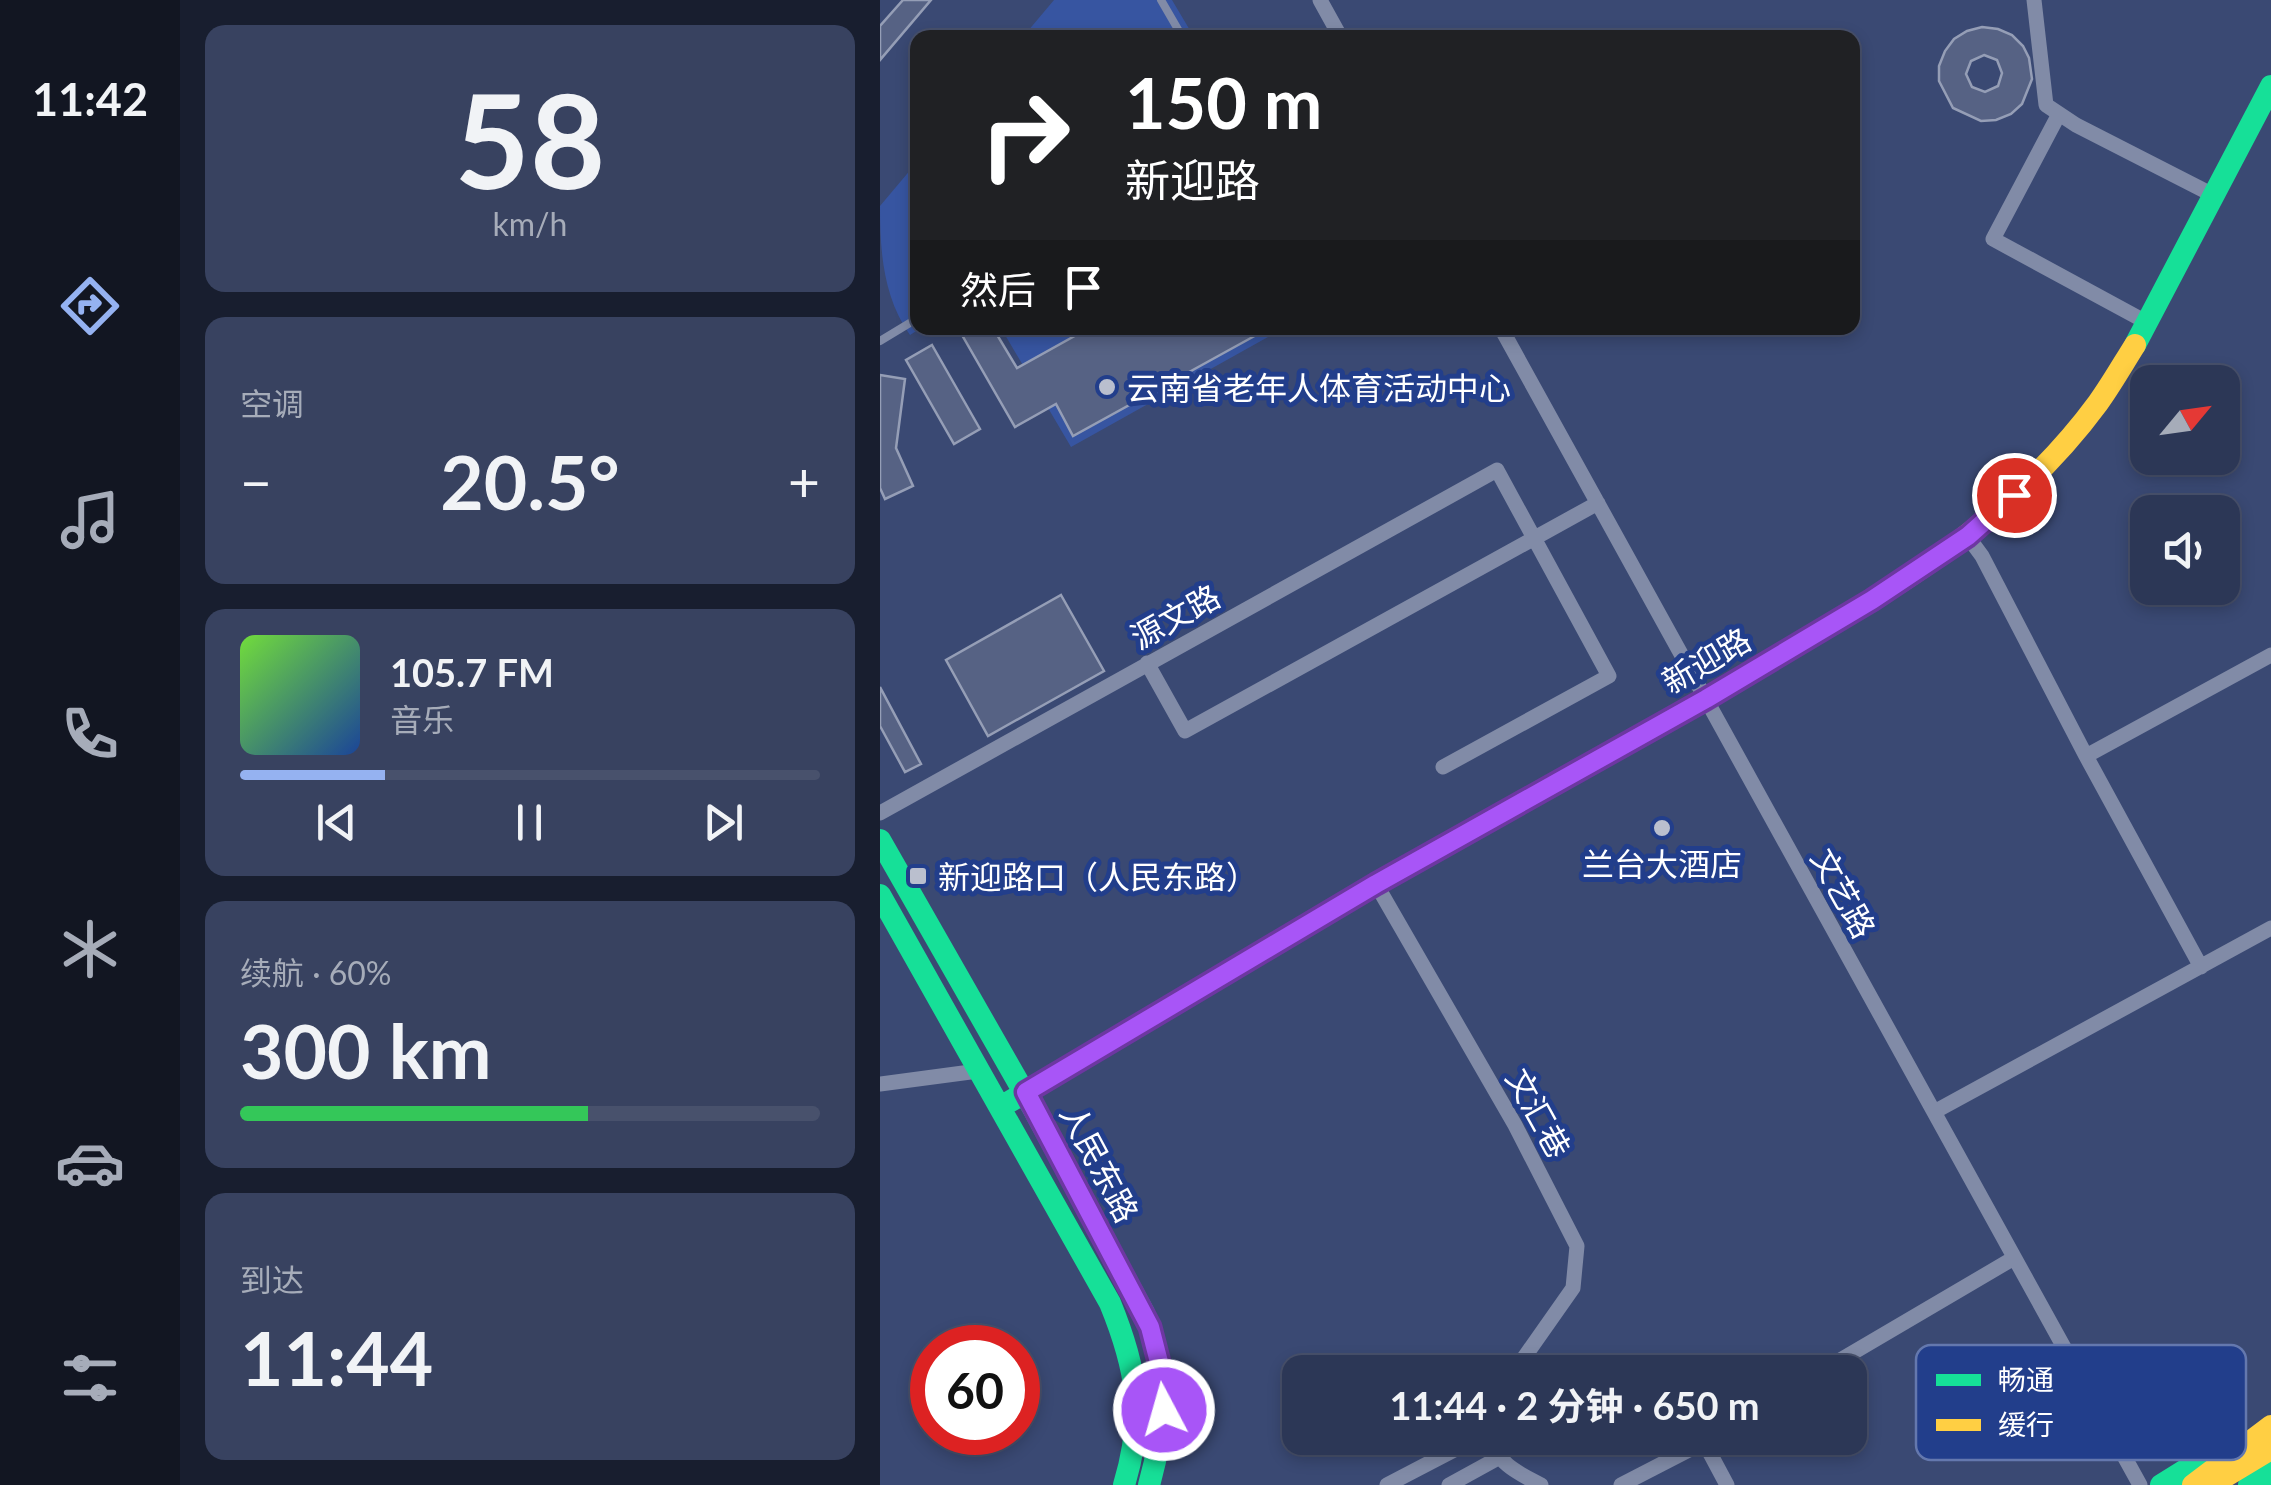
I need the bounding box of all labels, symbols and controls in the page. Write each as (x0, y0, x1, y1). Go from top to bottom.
text: 150 m (1125, 60, 1322, 144)
text: 58 (455, 61, 605, 217)
icon: right (960, 70, 1090, 200)
text: 11:42 (32, 72, 148, 126)
text: 新迎路 (1125, 153, 1260, 207)
text: km/h (493, 204, 567, 243)
icon: arrive (1056, 260, 1111, 315)
text: 然后 (960, 266, 1036, 312)
icon: directions (55, 271, 125, 341)
north arrow (2130, 365, 2240, 475)
map controls (2130, 365, 2240, 605)
place label: 云南省老年人体育活动中心 (1127, 368, 1511, 407)
marker: 云南省老年人体育活动中心 (1096, 376, 1118, 398)
text: 空调 (240, 384, 304, 423)
text: 20.5° (440, 436, 620, 526)
text: − (240, 448, 272, 514)
text: + (788, 448, 820, 514)
pin (1972, 453, 2057, 538)
icon: arrive (1987, 468, 2042, 523)
icon: music (55, 485, 125, 555)
button: sound (2130, 495, 2240, 605)
street label: 源文路 (1124, 576, 1226, 656)
street label: 新迎路 (1655, 619, 1757, 701)
text: 105.7 FM (390, 649, 554, 695)
icon: phone (55, 699, 125, 769)
text: 音乐 (390, 700, 454, 739)
icon: previous (309, 795, 364, 850)
icon: pause (502, 795, 557, 850)
icon: next (696, 795, 751, 850)
marker: 兰台大酒店 (1651, 817, 1673, 839)
street label: 文艺路 (1804, 842, 1884, 944)
place label: 兰台大酒店 (1582, 844, 1742, 883)
place label: 新迎路口（人民东路） (938, 857, 1258, 896)
marker: 新迎路口（人民东路） (907, 865, 929, 887)
icon: climate (55, 914, 125, 984)
text: 续航 · 60% (240, 953, 391, 992)
text: 300 km (240, 1005, 492, 1095)
street label: 文汇巷 (1499, 1062, 1579, 1164)
street label: 人民东路 (1053, 1097, 1147, 1229)
icon: car (55, 1128, 125, 1198)
text: 到达 (240, 1260, 304, 1299)
text: 11:44 (240, 1312, 433, 1402)
speed limit sign: 60 (910, 1325, 1040, 1455)
icon: filters (55, 1343, 125, 1413)
legend (1916, 1345, 2246, 1460)
position arrow (1112, 1358, 1216, 1462)
text: 畅通 (1998, 1362, 2054, 1396)
text: 11:44 · 2 分钟 · 650 m (1389, 1382, 1760, 1428)
text: 缓行 (1998, 1407, 2054, 1441)

